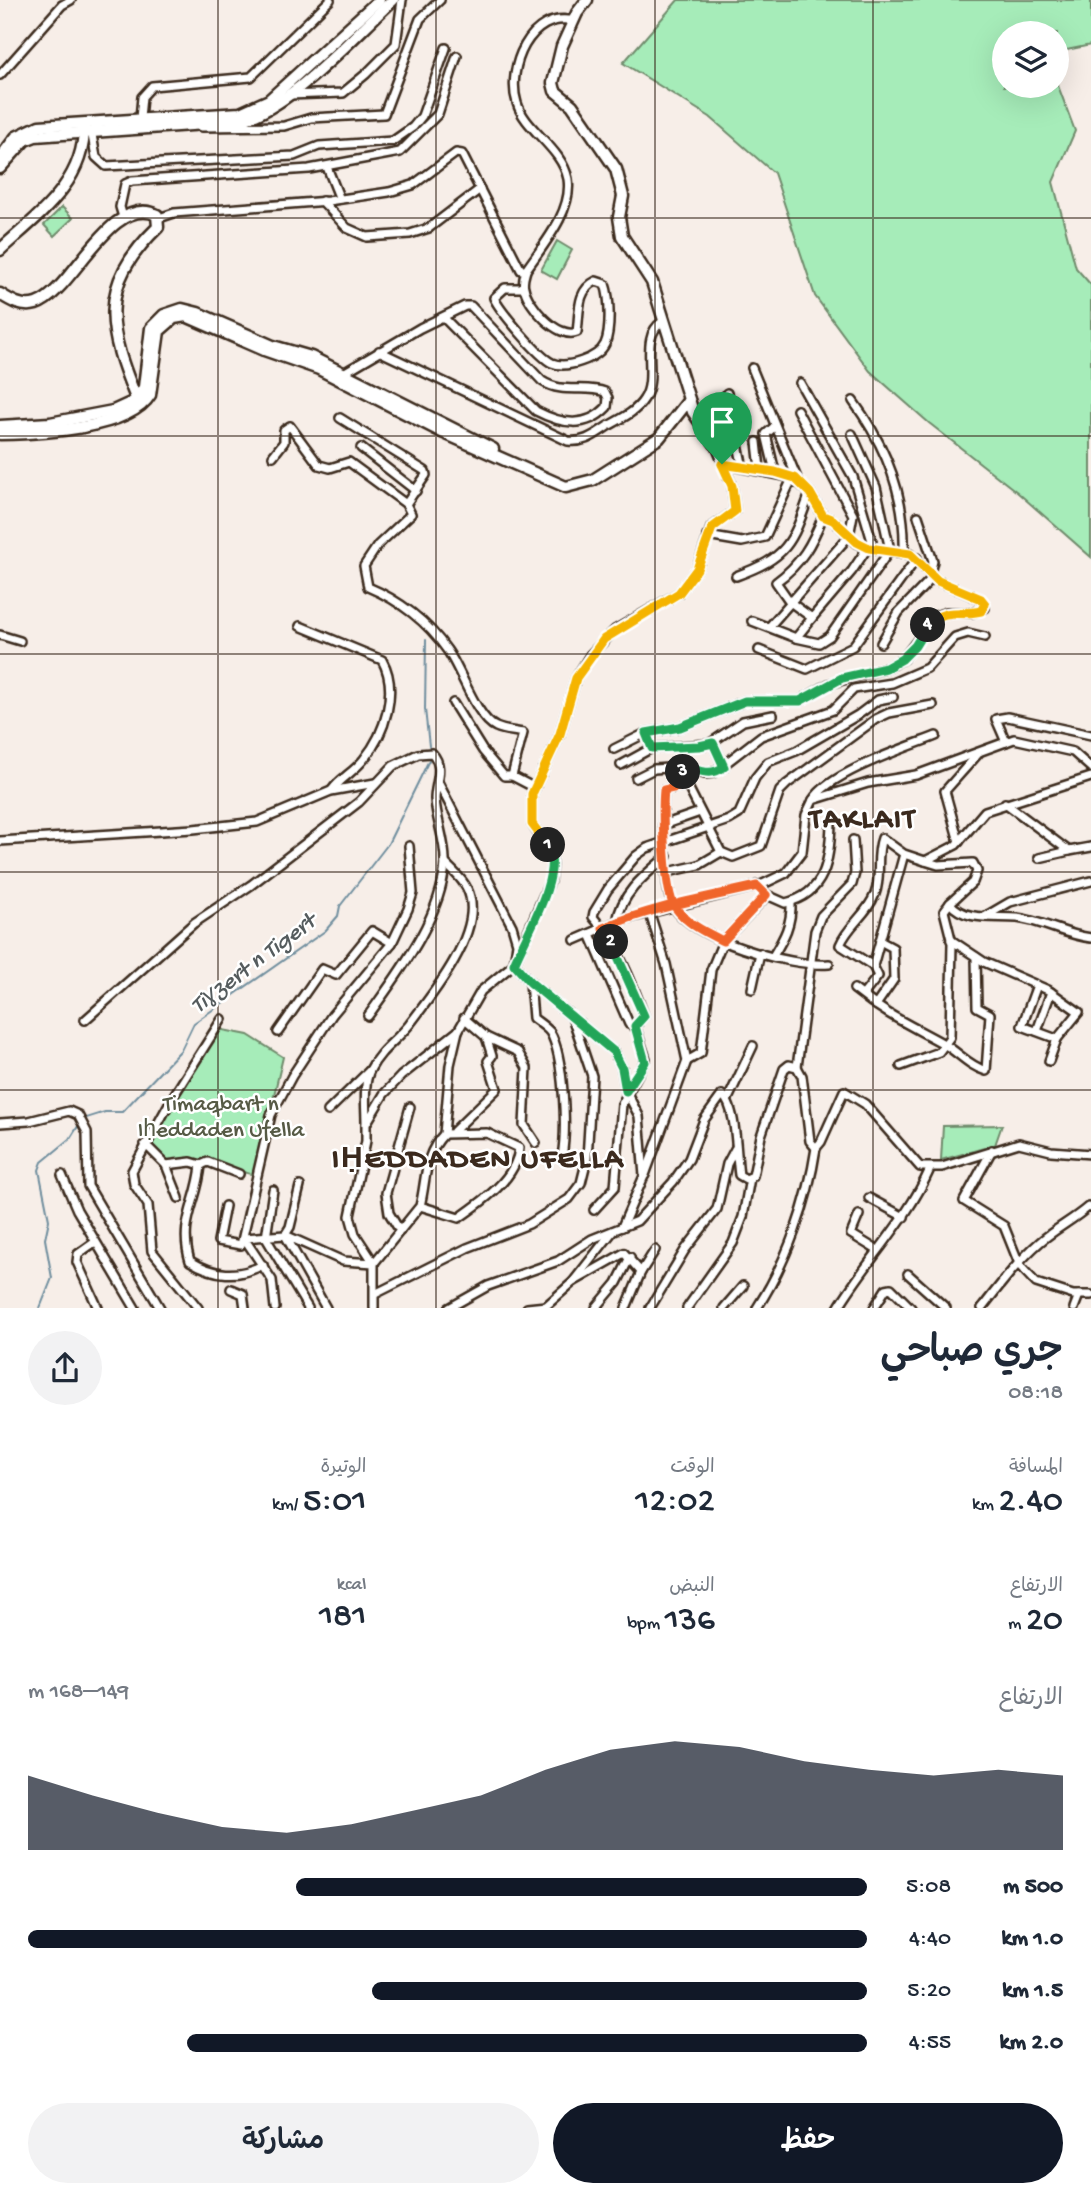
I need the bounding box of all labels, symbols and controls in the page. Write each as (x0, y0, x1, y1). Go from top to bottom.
map controls (992, 21, 1069, 98)
button: layers (992, 21, 1069, 98)
pin (692, 392, 752, 464)
icon: arrive (703, 403, 741, 441)
pin: 4 (911, 608, 946, 642)
text: 4 (923, 613, 932, 636)
pin: 3 (666, 754, 700, 790)
text: 3 (678, 760, 687, 783)
district label: TAKLAIT (807, 804, 917, 839)
pin: 1 (530, 828, 566, 862)
text: 1 (544, 833, 551, 856)
water label: Tiɣzert n Tigert (186, 906, 326, 1021)
pin: 2 (594, 925, 628, 960)
text: 2 (606, 930, 615, 953)
park label: Timaqbart n Iḥeddaden Ufella (138, 1092, 306, 1145)
district label: IḤEDDADEN UFELLA (332, 1144, 624, 1179)
button: share (28, 1331, 102, 1405)
text: جري صباحي (880, 1332, 1063, 1376)
text: 08:18 (1008, 1380, 1063, 1407)
text: الوتيرة (320, 1457, 366, 1480)
text: الوقت (670, 1457, 715, 1480)
text: المسافة (1009, 1457, 1063, 1480)
text: 5:01 (303, 1482, 366, 1523)
text: 12:02 (635, 1482, 715, 1523)
text: 2.40 (998, 1482, 1063, 1523)
text: /km (272, 1494, 303, 1517)
text: km (972, 1494, 998, 1517)
text: kcal (337, 1574, 366, 1597)
text: النبض (669, 1576, 715, 1599)
text: الارتفاع (1010, 1576, 1063, 1599)
text: 181 (319, 1597, 366, 1638)
text: 136 (665, 1601, 715, 1642)
text: 20 (1026, 1601, 1063, 1642)
text: bpm (627, 1613, 665, 1636)
text: m (1008, 1613, 1026, 1636)
text: 149–168 m (28, 1679, 129, 1706)
text: الارتفاع (999, 1686, 1063, 1713)
text: 5:08 (906, 1874, 951, 1901)
text: 500 m (1003, 1874, 1063, 1901)
text: 4:40 (909, 1926, 951, 1953)
text: 1.0 km (1001, 1926, 1063, 1953)
text: 5:20 (907, 1978, 951, 2005)
text: 1.5 km (1002, 1978, 1063, 2005)
text: 4:55 (909, 2030, 951, 2057)
text: 2.0 km (999, 2030, 1063, 2057)
button: مشاركة (28, 2103, 539, 2183)
button: حفظ (553, 2103, 1063, 2183)

